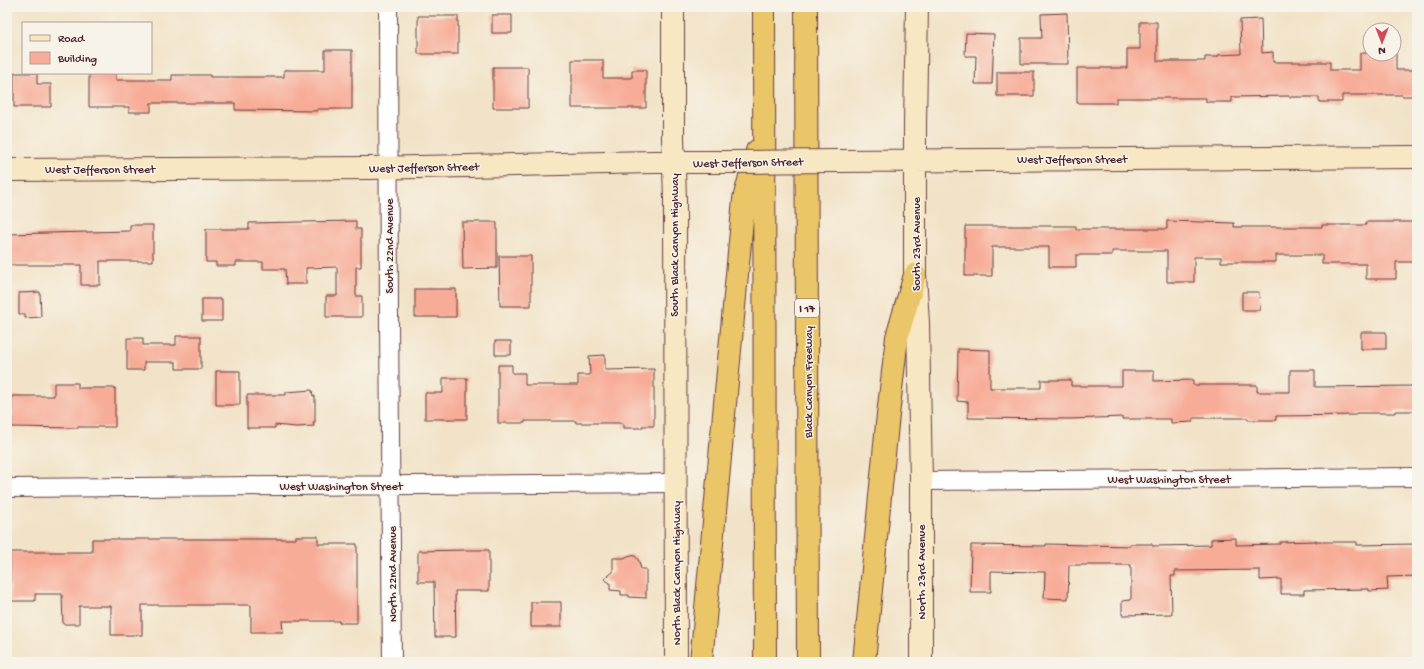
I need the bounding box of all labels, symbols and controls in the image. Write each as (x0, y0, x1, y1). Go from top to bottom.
legend (22, 22, 152, 74)
north arrow (1362, 22, 1402, 62)
text: Road (58, 33, 85, 47)
text: N (1378, 44, 1386, 56)
text: Building (57, 53, 97, 67)
street label: West Jefferson Street (1017, 154, 1128, 168)
street label: West Jefferson Street (693, 156, 804, 172)
street label: West Jefferson Street (369, 161, 480, 177)
street label: West Jefferson Street (45, 164, 156, 178)
street label: South Black Canyon Highway (669, 173, 683, 317)
street label: South 23rd Avenue (911, 196, 925, 291)
street label: South 22nd Avenue (384, 198, 398, 294)
road number: I 17 (795, 299, 819, 317)
street label: Black Canyon Freeway (803, 326, 817, 439)
street label: West Washington Street (1107, 474, 1232, 488)
street label: West Washington Street (279, 481, 404, 495)
street label: North Black Canyon Highway (671, 501, 685, 645)
street label: North 23rd Avenue (916, 524, 930, 619)
street label: North 22nd Avenue (387, 525, 401, 622)

